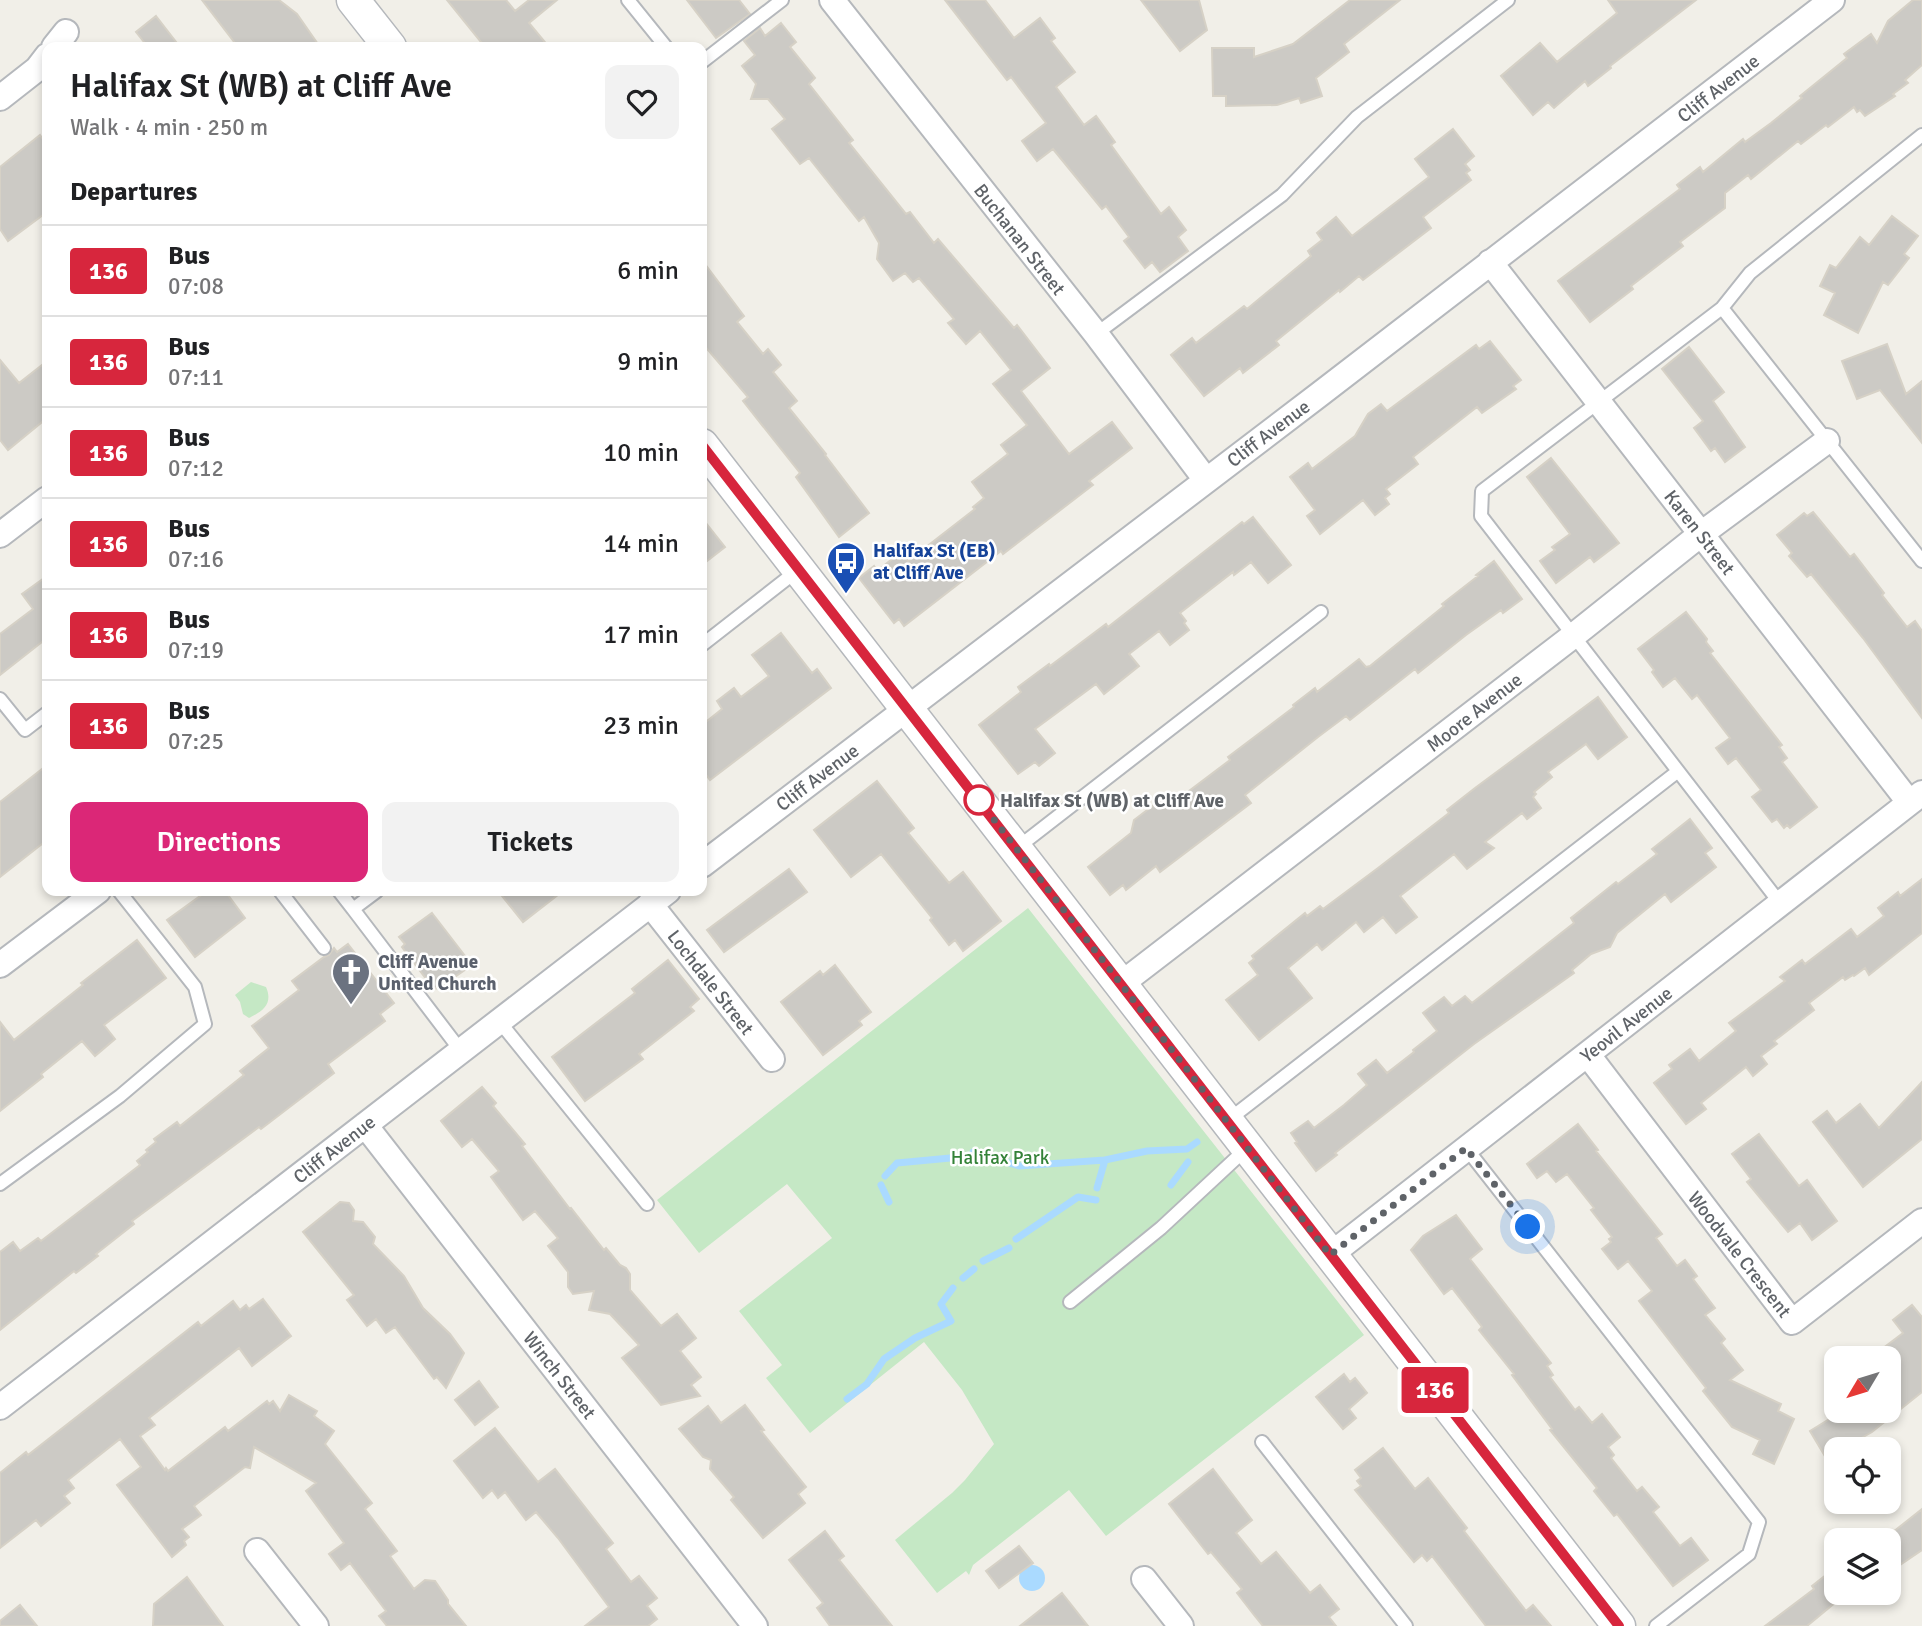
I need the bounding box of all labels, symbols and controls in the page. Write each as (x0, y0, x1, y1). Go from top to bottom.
street label: Cliff Avenue (1673, 49, 1765, 128)
button: heart (605, 65, 679, 139)
text: Halifax St (WB) at Cliff Ave (70, 66, 452, 107)
text: Walk · 4 min · 250 m (70, 113, 268, 142)
text: Departures (70, 176, 197, 208)
street label: Buchanan Street (968, 179, 1070, 300)
text: Bus (168, 240, 210, 272)
text: 6 min (617, 255, 679, 287)
text: 136 (89, 256, 128, 286)
text: 07:08 (168, 272, 224, 301)
text: Bus (168, 331, 210, 363)
text: 9 min (617, 346, 679, 378)
text: 136 (89, 347, 128, 377)
text: 07:11 (168, 363, 224, 392)
street label: Cliff Avenue (1222, 395, 1315, 473)
text: Bus (168, 422, 210, 454)
text: 10 min (603, 437, 679, 469)
text: 136 (89, 438, 128, 468)
text: 07:12 (168, 454, 224, 483)
street label: Karen Street (1659, 485, 1740, 580)
text: Bus (168, 513, 210, 545)
text: 14 min (603, 528, 679, 560)
text: 136 (89, 529, 128, 559)
place label: Halifax St (EB) at Cliff Ave (873, 539, 996, 585)
bus stop icon: Halifax St (EB) at Cliff Ave (825, 540, 867, 595)
text: 07:16 (168, 545, 224, 574)
text: Bus (168, 604, 210, 636)
text: 17 min (603, 619, 679, 651)
text: 136 (89, 620, 128, 650)
text: 07:19 (168, 636, 224, 665)
street label: Moore Avenue (1422, 668, 1527, 758)
text: Bus (168, 695, 210, 727)
text: 23 min (603, 710, 679, 742)
text: 136 (89, 711, 128, 741)
text: 07:25 (168, 727, 224, 756)
street label: Cliff Avenue (771, 739, 864, 817)
marker: Halifax St (WB) at Cliff Ave (964, 785, 994, 815)
place label: Halifax St (WB) at Cliff Ave (1000, 789, 1224, 813)
button: Directions (70, 802, 368, 882)
button: Tickets (382, 802, 679, 882)
street label: Lochdale Street (662, 925, 759, 1040)
place label: Cliff Avenue United Church (378, 950, 497, 996)
church icon: Cliff Avenue United Church (330, 951, 372, 1006)
street label: Yeovil Avenue (1576, 981, 1678, 1068)
street label: Cliff Avenue (289, 1110, 381, 1189)
park label: Halifax Park (951, 1146, 1050, 1170)
street label: Woodvale Crescent (1682, 1187, 1796, 1323)
your location (1510, 1209, 1545, 1244)
street label: Winch Street (518, 1327, 601, 1425)
north arrow (1824, 1346, 1900, 1423)
map controls (1824, 1346, 1901, 1605)
line badge: 136 (1395, 1367, 1475, 1413)
text: 136 (1416, 1375, 1454, 1405)
button: locate (1824, 1437, 1901, 1514)
button: layers (1824, 1528, 1901, 1605)

